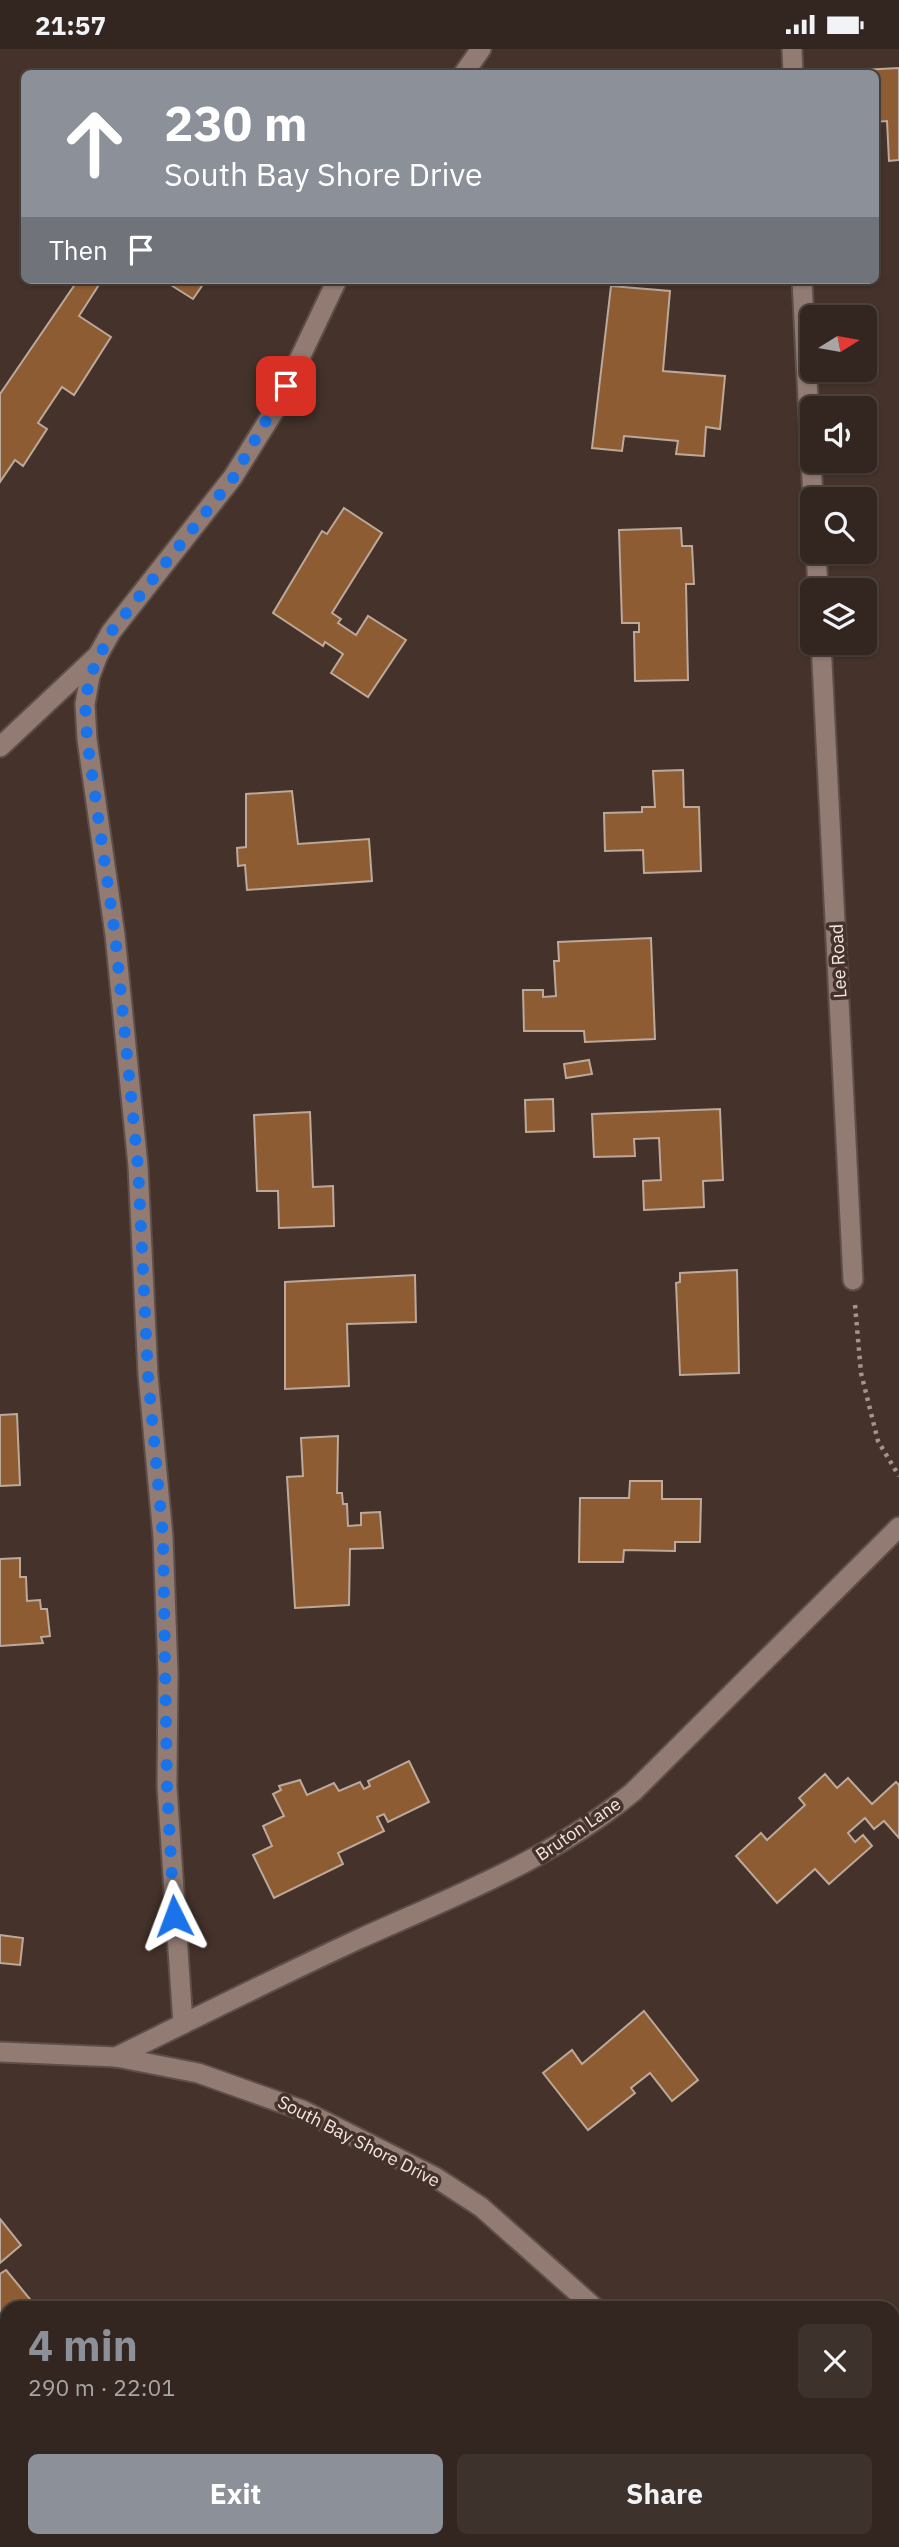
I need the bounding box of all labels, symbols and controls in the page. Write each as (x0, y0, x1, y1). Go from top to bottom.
text: 21:57 (35, 8, 106, 42)
text: 230 m (164, 91, 308, 154)
icon: ahead (49, 98, 140, 189)
text: South Bay Shore Drive (164, 153, 483, 195)
icon: arrive (122, 231, 160, 269)
text: Then (49, 233, 108, 267)
north arrow (800, 305, 877, 381)
map controls (800, 305, 877, 655)
pin (256, 356, 316, 416)
icon: arrive (267, 367, 305, 405)
button: sound (800, 396, 877, 473)
button: search (800, 487, 877, 564)
button: layers (800, 578, 877, 655)
street label: Lee Road (825, 923, 851, 999)
street label: Bruton Lane (531, 1792, 625, 1866)
position arrow (137, 1879, 211, 1953)
street label: South Bay Shore Drive (274, 2090, 444, 2192)
text: 4 min (28, 2318, 138, 2373)
button: close (798, 2324, 872, 2398)
text: 290 m · 22:01 (28, 2372, 175, 2402)
button: Exit (28, 2454, 443, 2534)
button: Share (457, 2454, 872, 2534)

